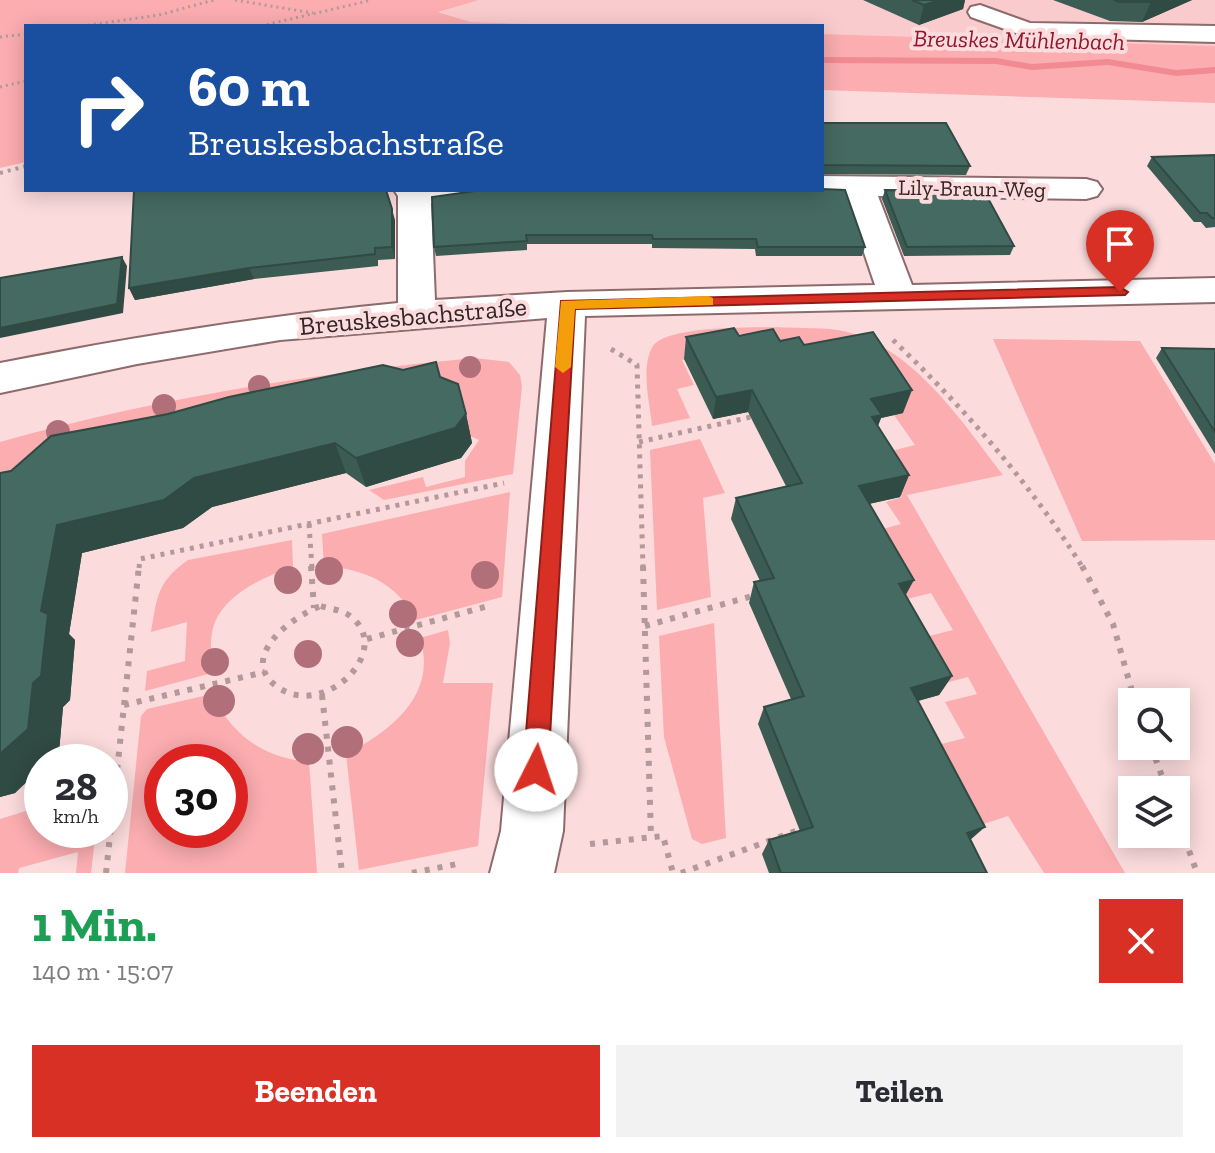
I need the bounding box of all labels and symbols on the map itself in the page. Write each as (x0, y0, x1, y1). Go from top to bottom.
water label: Breuskes Mühlenbach (913, 23, 1125, 56)
street label: Lily-Braun-Weg (898, 174, 1046, 203)
pin (1086, 210, 1154, 292)
street label: Breuskesbachstraße (298, 290, 528, 342)
position arrow (494, 728, 578, 812)
speed limit sign: 30 (144, 744, 248, 848)

